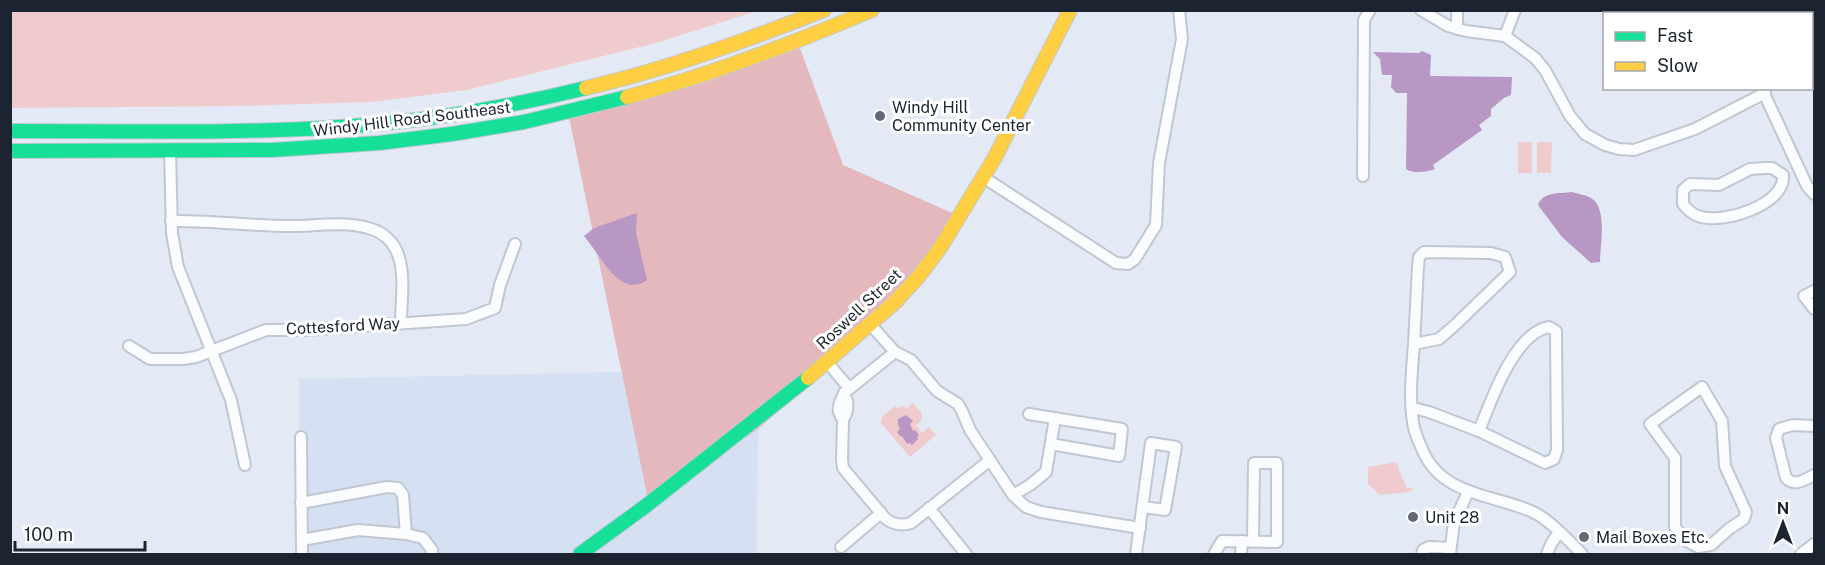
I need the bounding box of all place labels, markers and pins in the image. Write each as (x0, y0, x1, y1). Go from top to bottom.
place label: Windy Hill Community Center (892, 98, 1031, 135)
marker: Windy Hill Community Center (873, 109, 887, 123)
place label: Unit 28 (1425, 508, 1479, 527)
marker: Unit 28 (1406, 510, 1420, 524)
place label: Mail Boxes Etc. (1596, 528, 1709, 547)
marker: Mail Boxes Etc. (1577, 530, 1591, 544)

